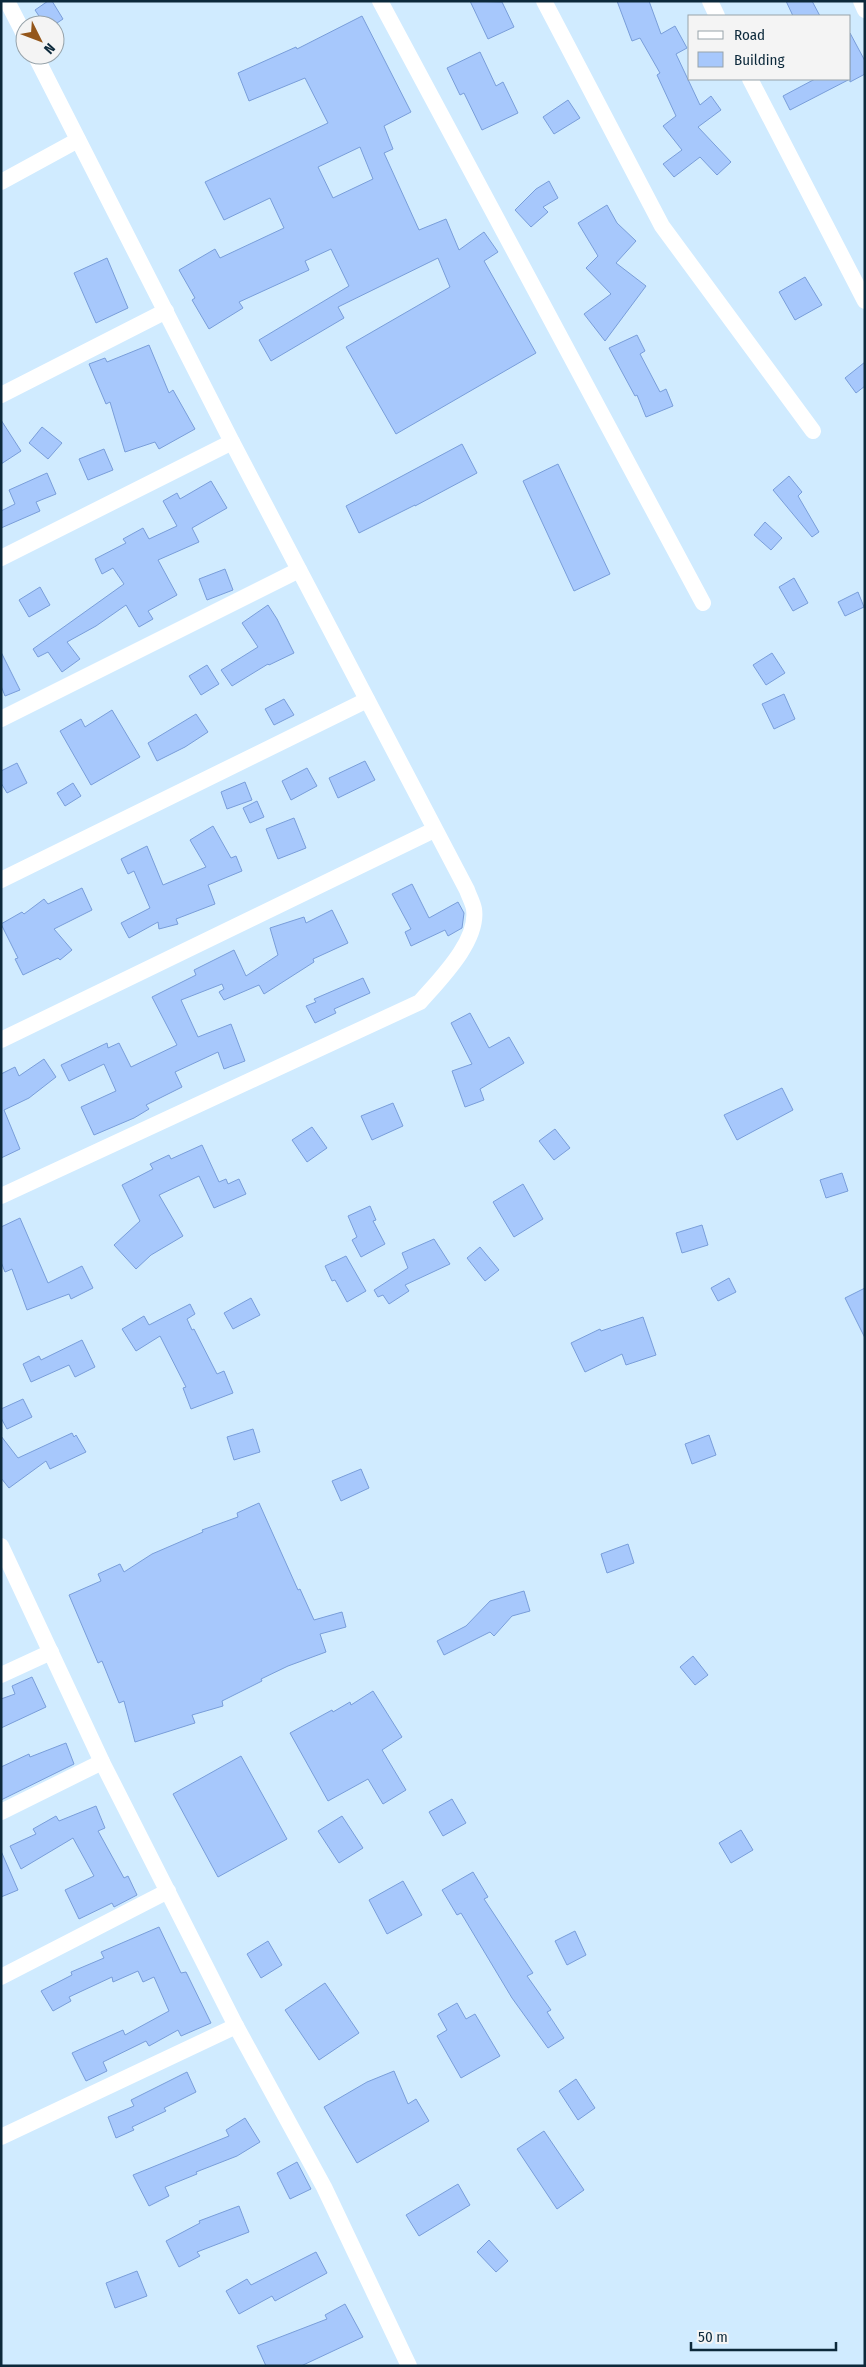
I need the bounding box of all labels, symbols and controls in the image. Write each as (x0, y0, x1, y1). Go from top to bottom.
north arrow (15, 15, 65, 65)
legend (688, 15, 851, 80)
text: Road (734, 26, 765, 44)
text: N (40, 40, 58, 57)
text: Building (734, 51, 785, 69)
scale bar (691, 2320, 836, 2352)
text: 50 m (698, 2328, 728, 2346)

